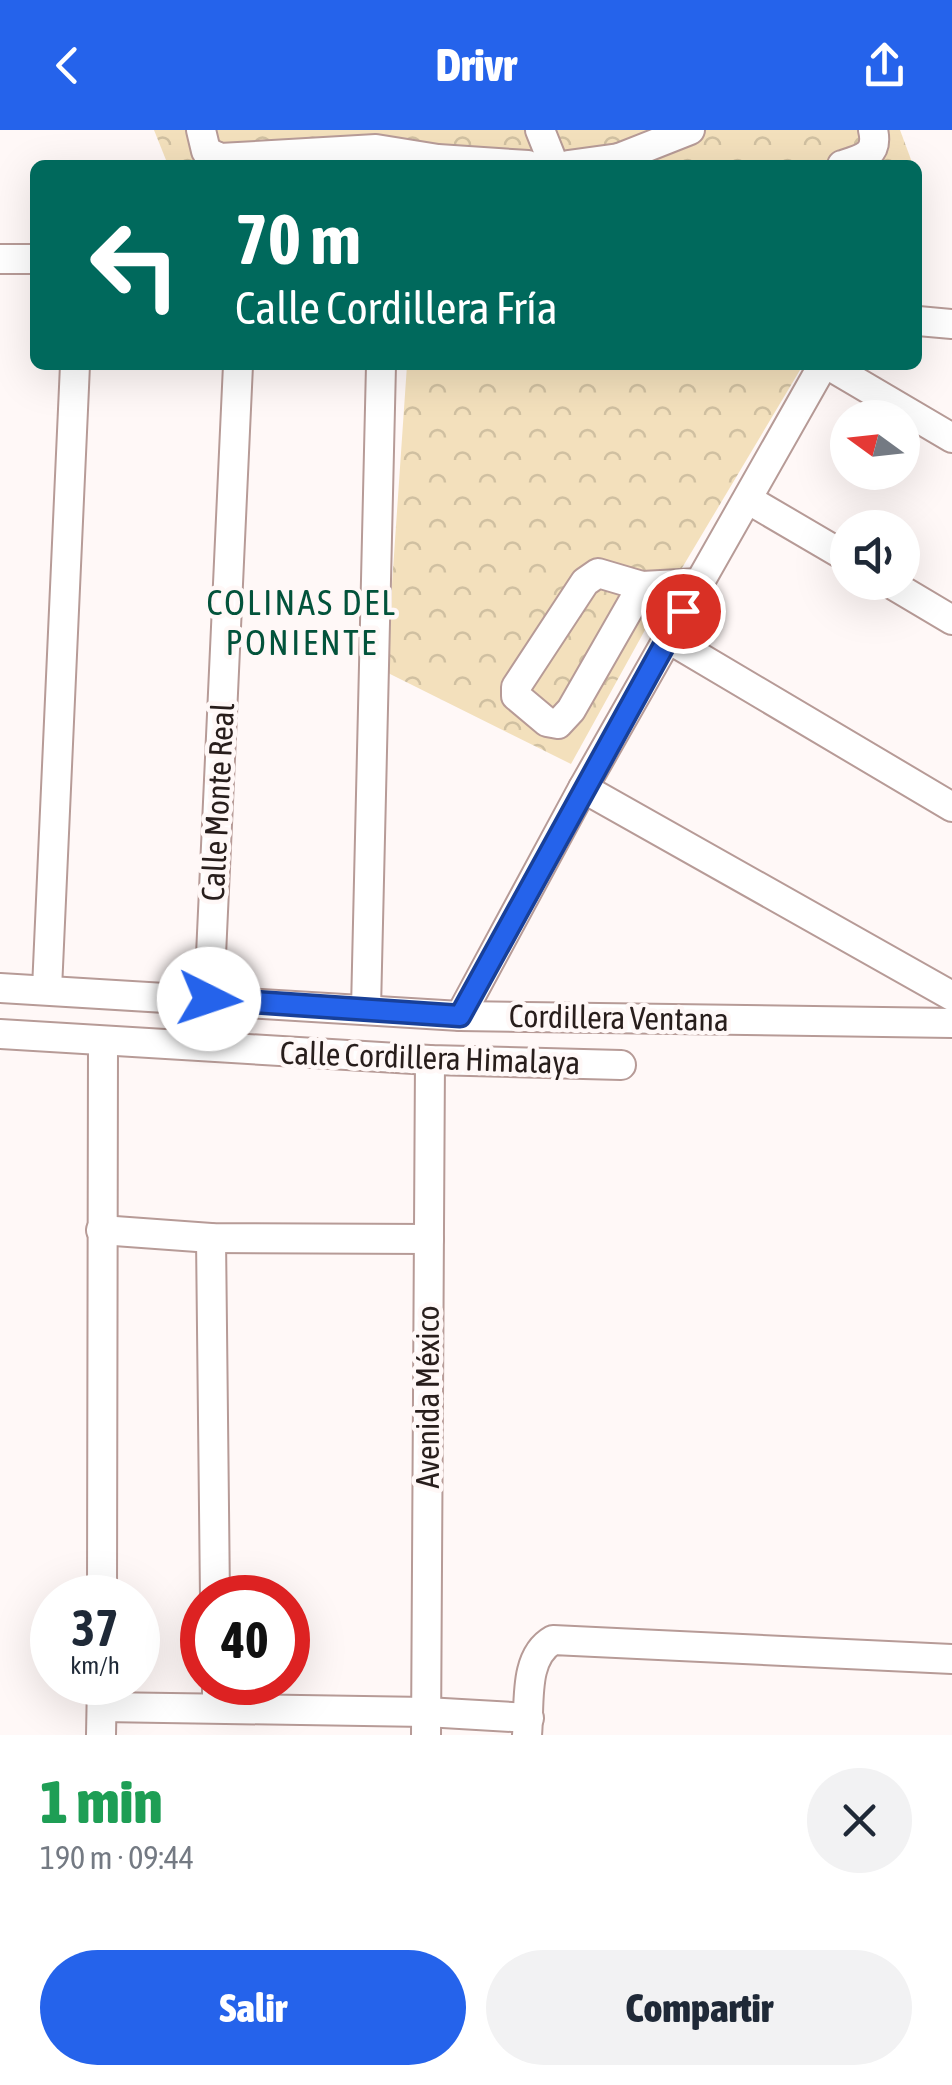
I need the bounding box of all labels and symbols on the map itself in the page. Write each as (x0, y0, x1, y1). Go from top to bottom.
north arrow (830, 400, 920, 490)
pin (641, 569, 726, 654)
district label: COLINAS DEL PONIENTE (207, 582, 397, 662)
street label: Calle Monte Real (194, 701, 241, 902)
position arrow (157, 947, 261, 1051)
street label: Cordillera Ventana (509, 997, 729, 1038)
street label: Calle Cordillera Himalaya (279, 1034, 581, 1081)
street label: Avenida México (409, 1305, 446, 1489)
speed limit sign: 40 (180, 1575, 310, 1705)

